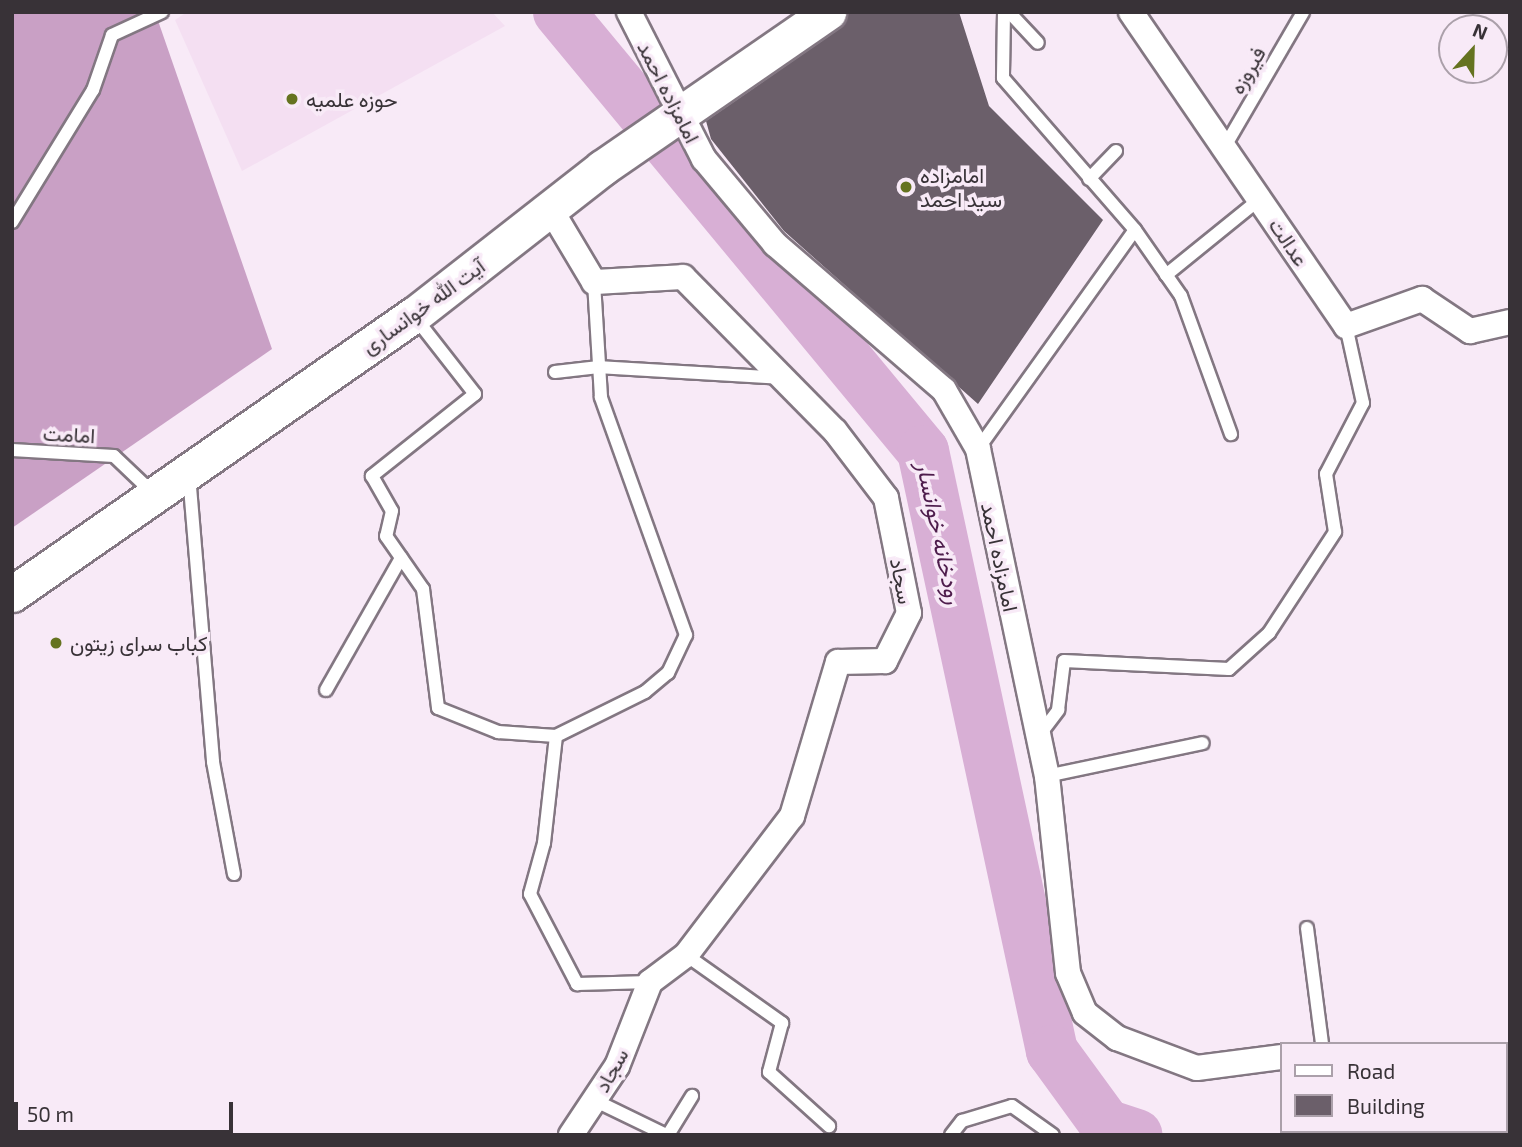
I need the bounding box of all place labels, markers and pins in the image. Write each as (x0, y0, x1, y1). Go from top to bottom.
place label: حوزه علمیه (306, 86, 398, 112)
marker: حوزه علمیه (284, 91, 300, 107)
place label: امامزاده سید احمد (920, 162, 1002, 212)
marker: امامزاده سید احمد (898, 179, 914, 195)
place label: کباب سرای زیتون (70, 630, 208, 656)
marker: کباب سرای زیتون (48, 635, 64, 651)

